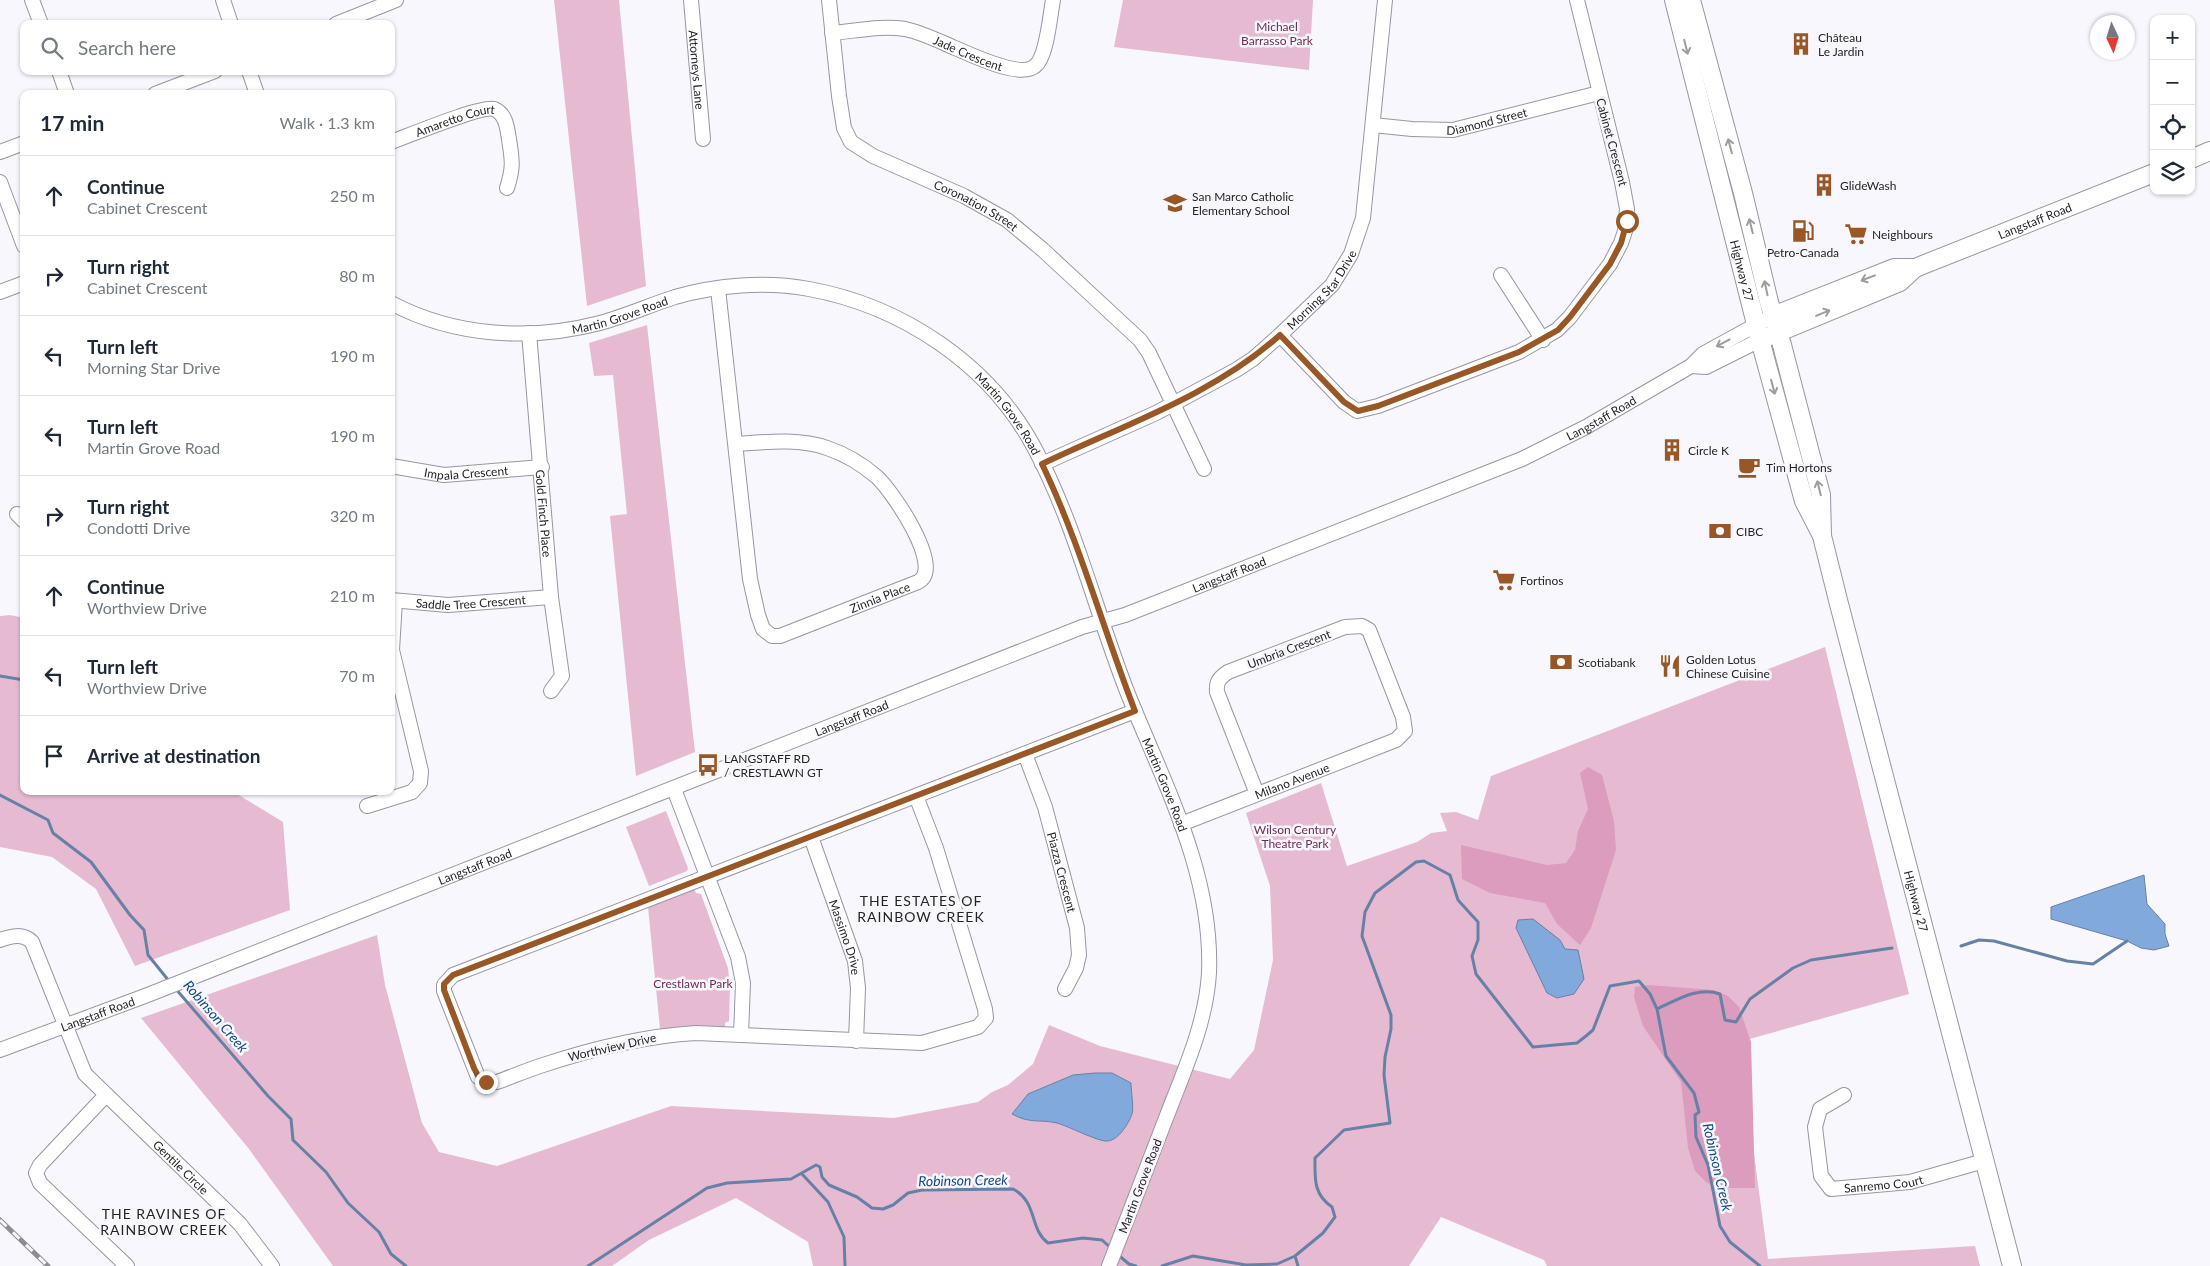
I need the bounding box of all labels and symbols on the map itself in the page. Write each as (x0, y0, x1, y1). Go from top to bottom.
north arrow (2090, 15, 2135, 60)
park label: Michael Barrasso Park (1241, 19, 1314, 48)
street label: Attorneys Lane (686, 29, 708, 110)
place label: Château Le Jardin (1818, 30, 1864, 59)
building icon: Château Le Jardin (1788, 31, 1814, 57)
street label: Jade Crescent (931, 32, 1005, 74)
one-way arrow (1682, 39, 1691, 55)
street label: Cabinet Crescent (1593, 96, 1631, 188)
street label: Amaretto Court (413, 101, 496, 140)
street label: Diamond Street (1446, 104, 1529, 138)
one-way arrow (1724, 139, 1734, 155)
building icon: GlideWash (1811, 172, 1837, 198)
street label: Coronation Street (932, 176, 1022, 234)
place label: GlideWash (1840, 178, 1896, 193)
place label: San Marco Catholic Elementary School (1192, 189, 1294, 218)
school or university icon: San Marco Catholic Elementary School (1162, 190, 1188, 216)
street label: Langstaff Road (1996, 199, 2074, 242)
route start (1616, 210, 1639, 233)
fuel station icon: Petro-Canada (1790, 218, 1816, 244)
one-way arrow (1746, 219, 1755, 235)
supermarket icon: Neighbours (1843, 221, 1869, 247)
place label: Neighbours (1872, 227, 1933, 242)
street label: Highway 27 (1727, 238, 1757, 303)
place label: Petro-Canada (1767, 245, 1839, 260)
street label: Morning Star Drive (1283, 248, 1359, 332)
one-way arrow (1861, 274, 1876, 284)
one-way arrow (1760, 280, 1770, 296)
street label: Martin Grove Road (571, 292, 670, 336)
one-way arrow (1815, 308, 1830, 317)
one-way arrow (1716, 339, 1730, 349)
street label: Martin Grove Road (972, 369, 1044, 457)
one-way arrow (1769, 379, 1778, 395)
street label: Langstaff Road (1563, 392, 1639, 443)
building icon: Circle K (1659, 437, 1685, 463)
place label: Circle K (1688, 443, 1729, 458)
cafe icon: Tim Hortons (1736, 454, 1762, 480)
place label: Tim Hortons (1766, 460, 1832, 475)
street label: Impala Crescent (423, 462, 509, 482)
street label: Gold Finch Place (533, 469, 555, 558)
one-way arrow (1814, 480, 1823, 496)
bank icon: CIBC (1707, 518, 1733, 544)
place label: CIBC (1736, 524, 1763, 539)
street label: Langstaff Road (1190, 553, 1268, 595)
supermarket icon: Fortinos (1491, 567, 1517, 593)
place label: Fortinos (1520, 573, 1564, 588)
street label: Zinnia Place (847, 578, 912, 616)
street label: Saddle Tree Crescent (415, 591, 527, 613)
street label: Umbria Crescent (1245, 626, 1333, 672)
bank icon: Scotiabank (1548, 649, 1574, 675)
place label: Golden Lotus Chinese Cuisine (1686, 652, 1770, 681)
restaurant icon: Golden Lotus Chinese Cuisine (1657, 653, 1683, 679)
place label: Scotiabank (1578, 655, 1637, 670)
street label: Langstaff Road (812, 697, 890, 739)
street label: Martin Grove Road (1140, 735, 1191, 834)
place label: LANGSTAFF RD / CRESTLAWN GT (724, 751, 823, 780)
bus stop icon: LANGSTAFF RD / CRESTLAWN GT (695, 752, 721, 778)
street label: Milano Avenue (1252, 759, 1331, 802)
park label: Wilson Century Theatre Park (1254, 822, 1337, 851)
street label: Piazza Crescent (1044, 830, 1080, 915)
street label: Langstaff Road (436, 845, 514, 887)
street label: Highway 27 (1901, 869, 1932, 933)
district label: THE ESTATES OF RAINBOW CREEK (857, 892, 985, 925)
street label: Massimo Drive (826, 897, 864, 975)
park label: Crestlawn Park (653, 976, 734, 991)
water label: Robinson Creek (180, 977, 252, 1056)
street label: Langstaff Road (58, 993, 137, 1034)
street label: Worthview Drive (566, 1030, 658, 1064)
route end (475, 1071, 498, 1094)
water label: Robinson Creek (1700, 1121, 1736, 1213)
street label: Gentile Circle (150, 1137, 212, 1197)
street label: Martin Grove Road (1115, 1137, 1165, 1235)
water label: Robinson Creek (918, 1171, 1008, 1189)
street label: Sanremo Court (1843, 1171, 1925, 1195)
district label: THE RAVINES OF RAINBOW CREEK (100, 1205, 228, 1238)

